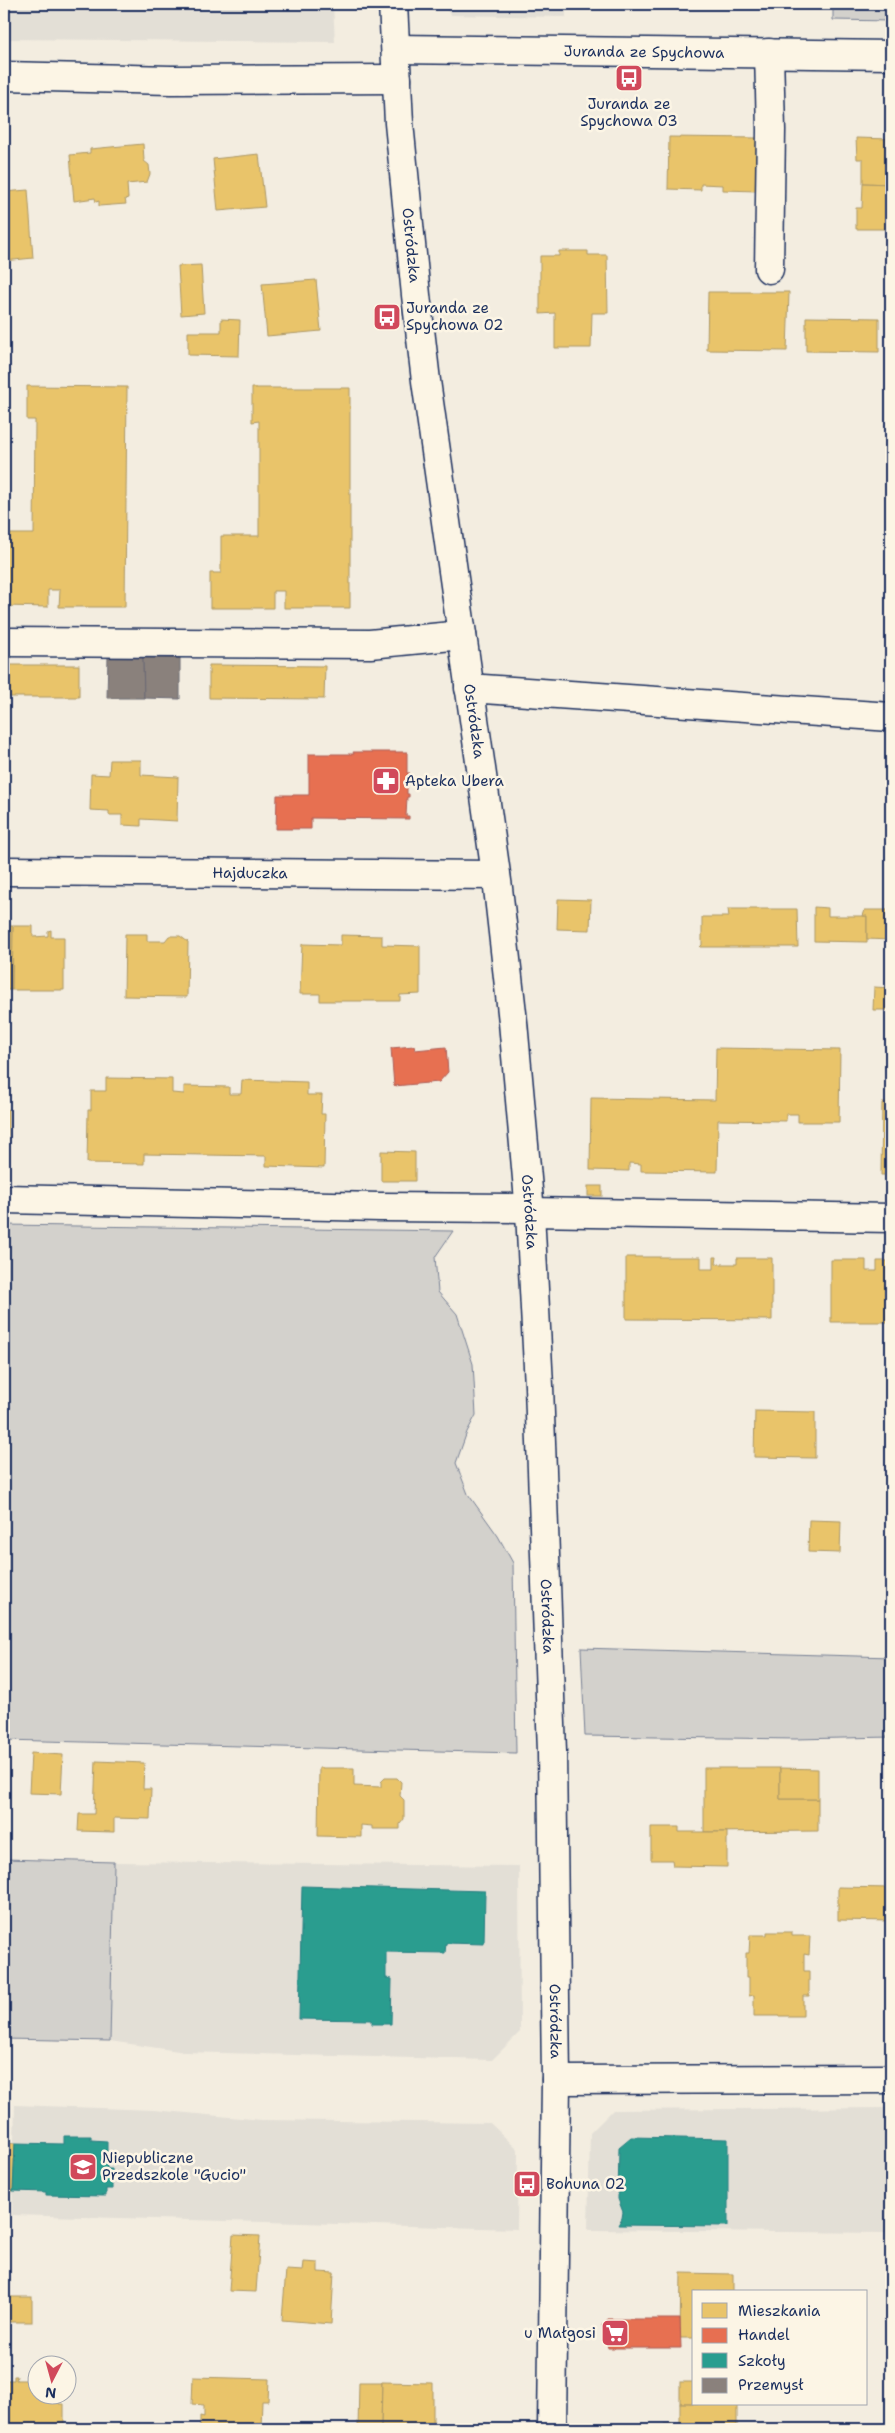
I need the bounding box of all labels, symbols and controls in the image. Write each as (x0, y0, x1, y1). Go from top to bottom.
street label: Juranda ze Spychowa (563, 41, 725, 63)
bus stop icon: Juranda ze Spychowa 03 (614, 63, 644, 93)
place label: Juranda ze Spychowa 03 (580, 94, 678, 131)
street label: Ostródzka (397, 207, 425, 284)
place label: Juranda ze Spychowa 02 (406, 298, 504, 335)
bus stop icon: Juranda ze Spychowa 02 (372, 302, 402, 332)
street label: Ostródzka (459, 682, 490, 760)
pharmacy icon: Apteka Ubera (371, 766, 401, 796)
place label: Apteka Ubera (405, 771, 504, 791)
street label: Hajduczka (212, 863, 288, 883)
street label: Ostródzka (517, 1173, 542, 1250)
street label: Ostródzka (536, 1578, 559, 1655)
street label: Ostródzka (545, 1984, 566, 2060)
place label: Niepubliczne Przedszkole "Gucio" (102, 2148, 246, 2185)
school or university icon: Niepubliczne Przedszkole "Gucio" (68, 2152, 98, 2182)
bus stop icon: Bohuna 02 (512, 2169, 542, 2199)
place label: Bohuna 02 (546, 2174, 625, 2194)
legend (692, 2290, 868, 2406)
text: Mieszkania (738, 2301, 821, 2321)
supermarket icon: u Małgosi (600, 2318, 630, 2348)
place label: u Małgosi (524, 2323, 596, 2343)
text: Handel (738, 2325, 790, 2345)
text: Szkoły (738, 2351, 786, 2371)
north arrow (28, 2356, 78, 2406)
text: Przemysł (738, 2375, 804, 2395)
text: N (44, 2383, 57, 2402)

